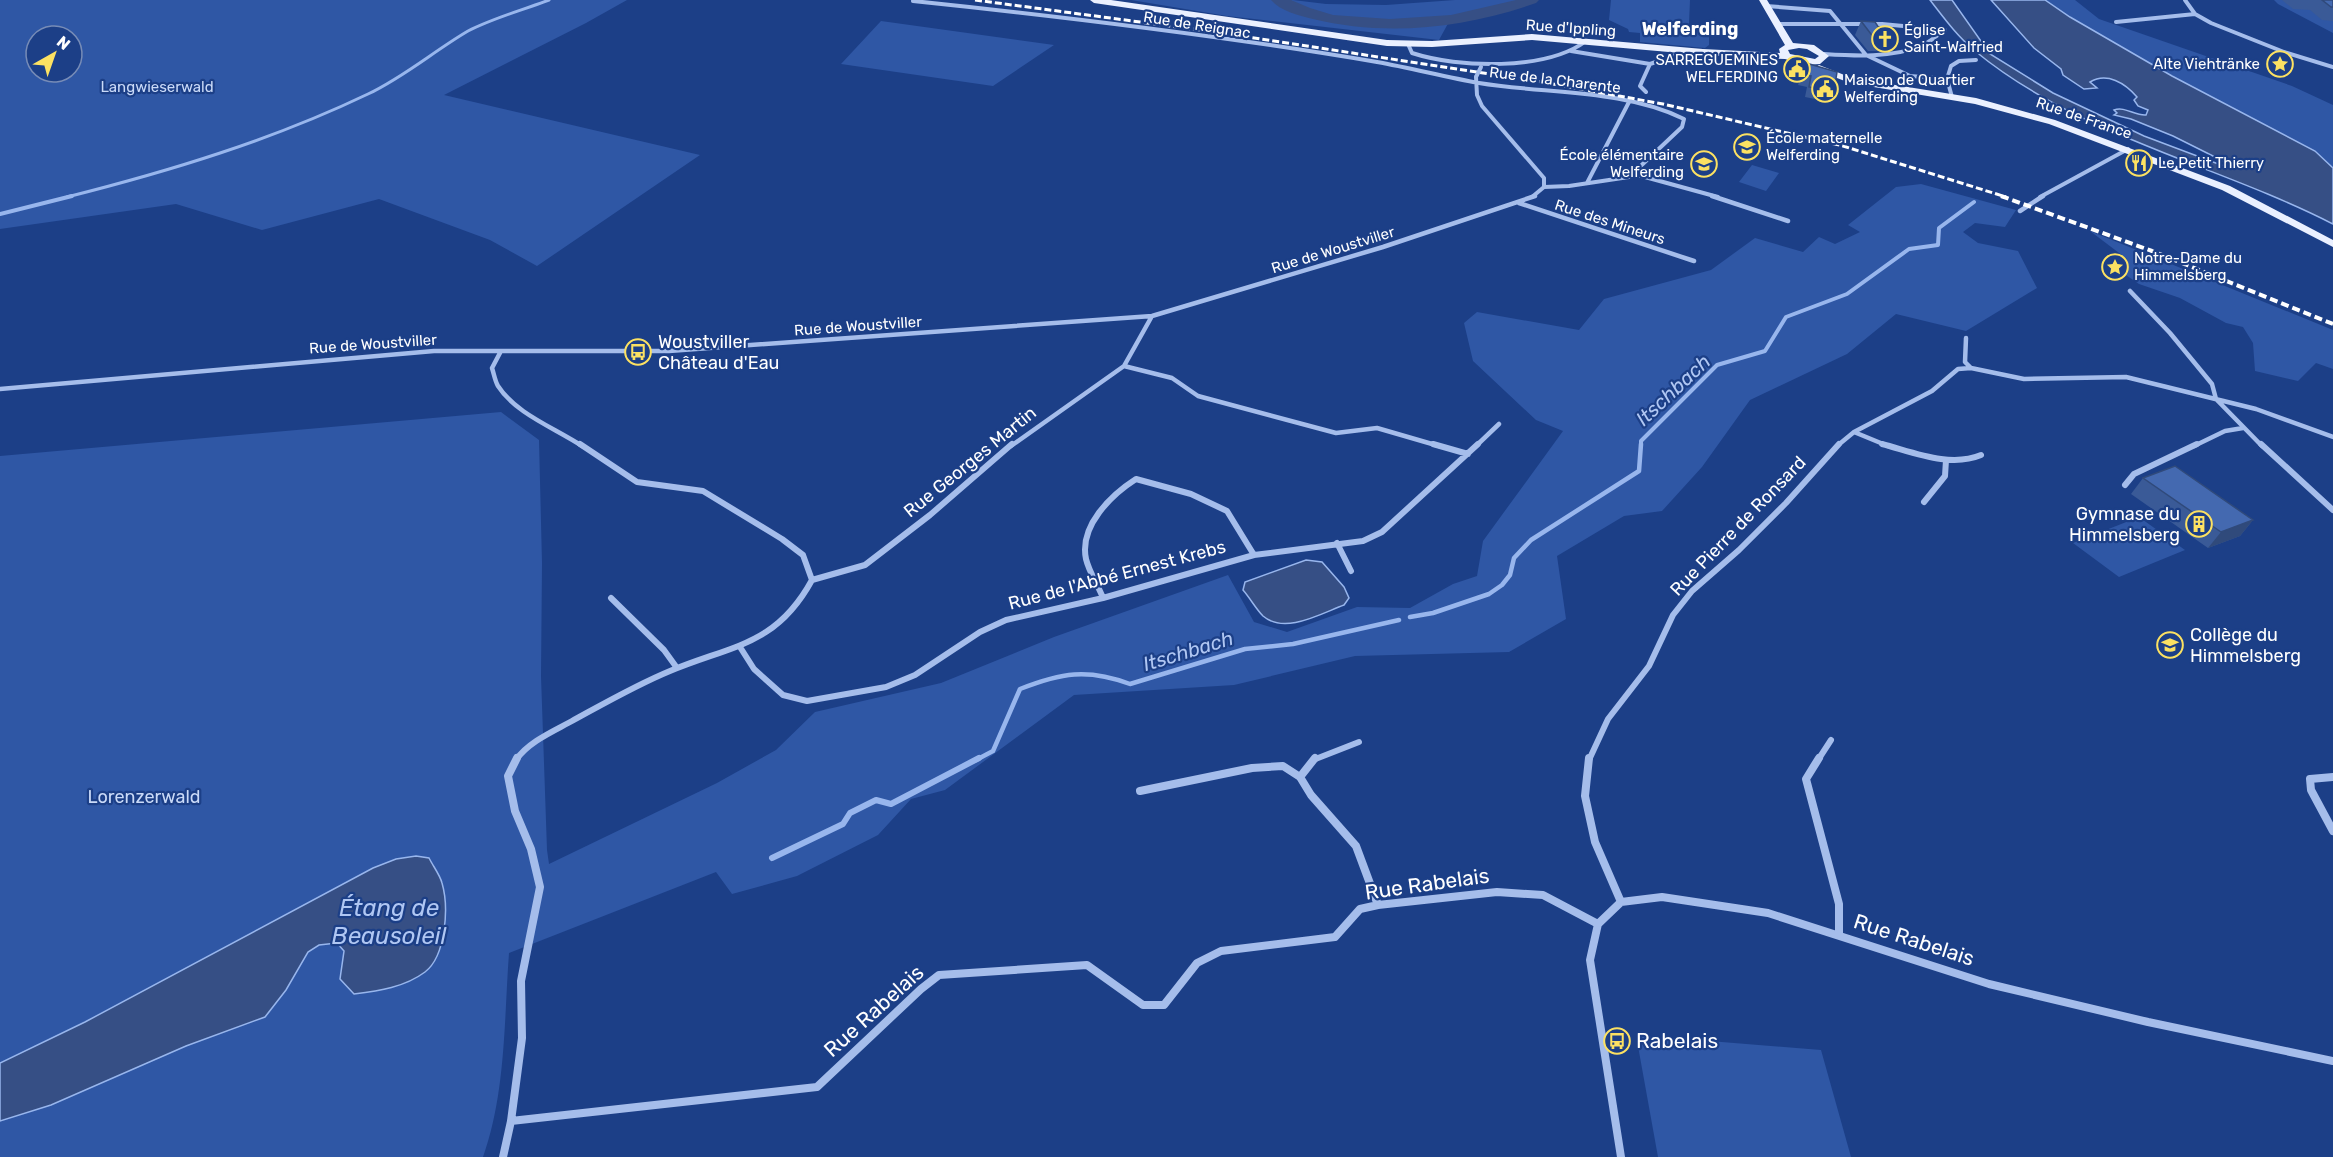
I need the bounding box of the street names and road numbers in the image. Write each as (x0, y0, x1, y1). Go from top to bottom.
street label: Rue de Reignac (1142, 8, 1252, 42)
street label: Rue d'Ippling (1525, 16, 1617, 40)
street label: Rue de la Charente (1488, 63, 1622, 97)
street label: Rue de France (2034, 93, 2134, 143)
street label: Rue des Mineurs (1553, 196, 1668, 248)
street label: Rue de Woustviller (1269, 223, 1397, 277)
street label: Rue de Woustviller (794, 313, 923, 339)
street label: Rue de Woustviller (309, 331, 438, 357)
street label: Rue Georges Martin (899, 402, 1041, 522)
street label: Rue Pierre de Ronsard (1666, 452, 1810, 600)
street label: Rue de l'Abbé Ernest Krebs (1006, 535, 1228, 615)
street label: Rue Rabelais (1363, 862, 1491, 905)
street label: Rue Rabelais (1851, 908, 1978, 971)
street label: Rue Rabelais (819, 959, 929, 1062)

